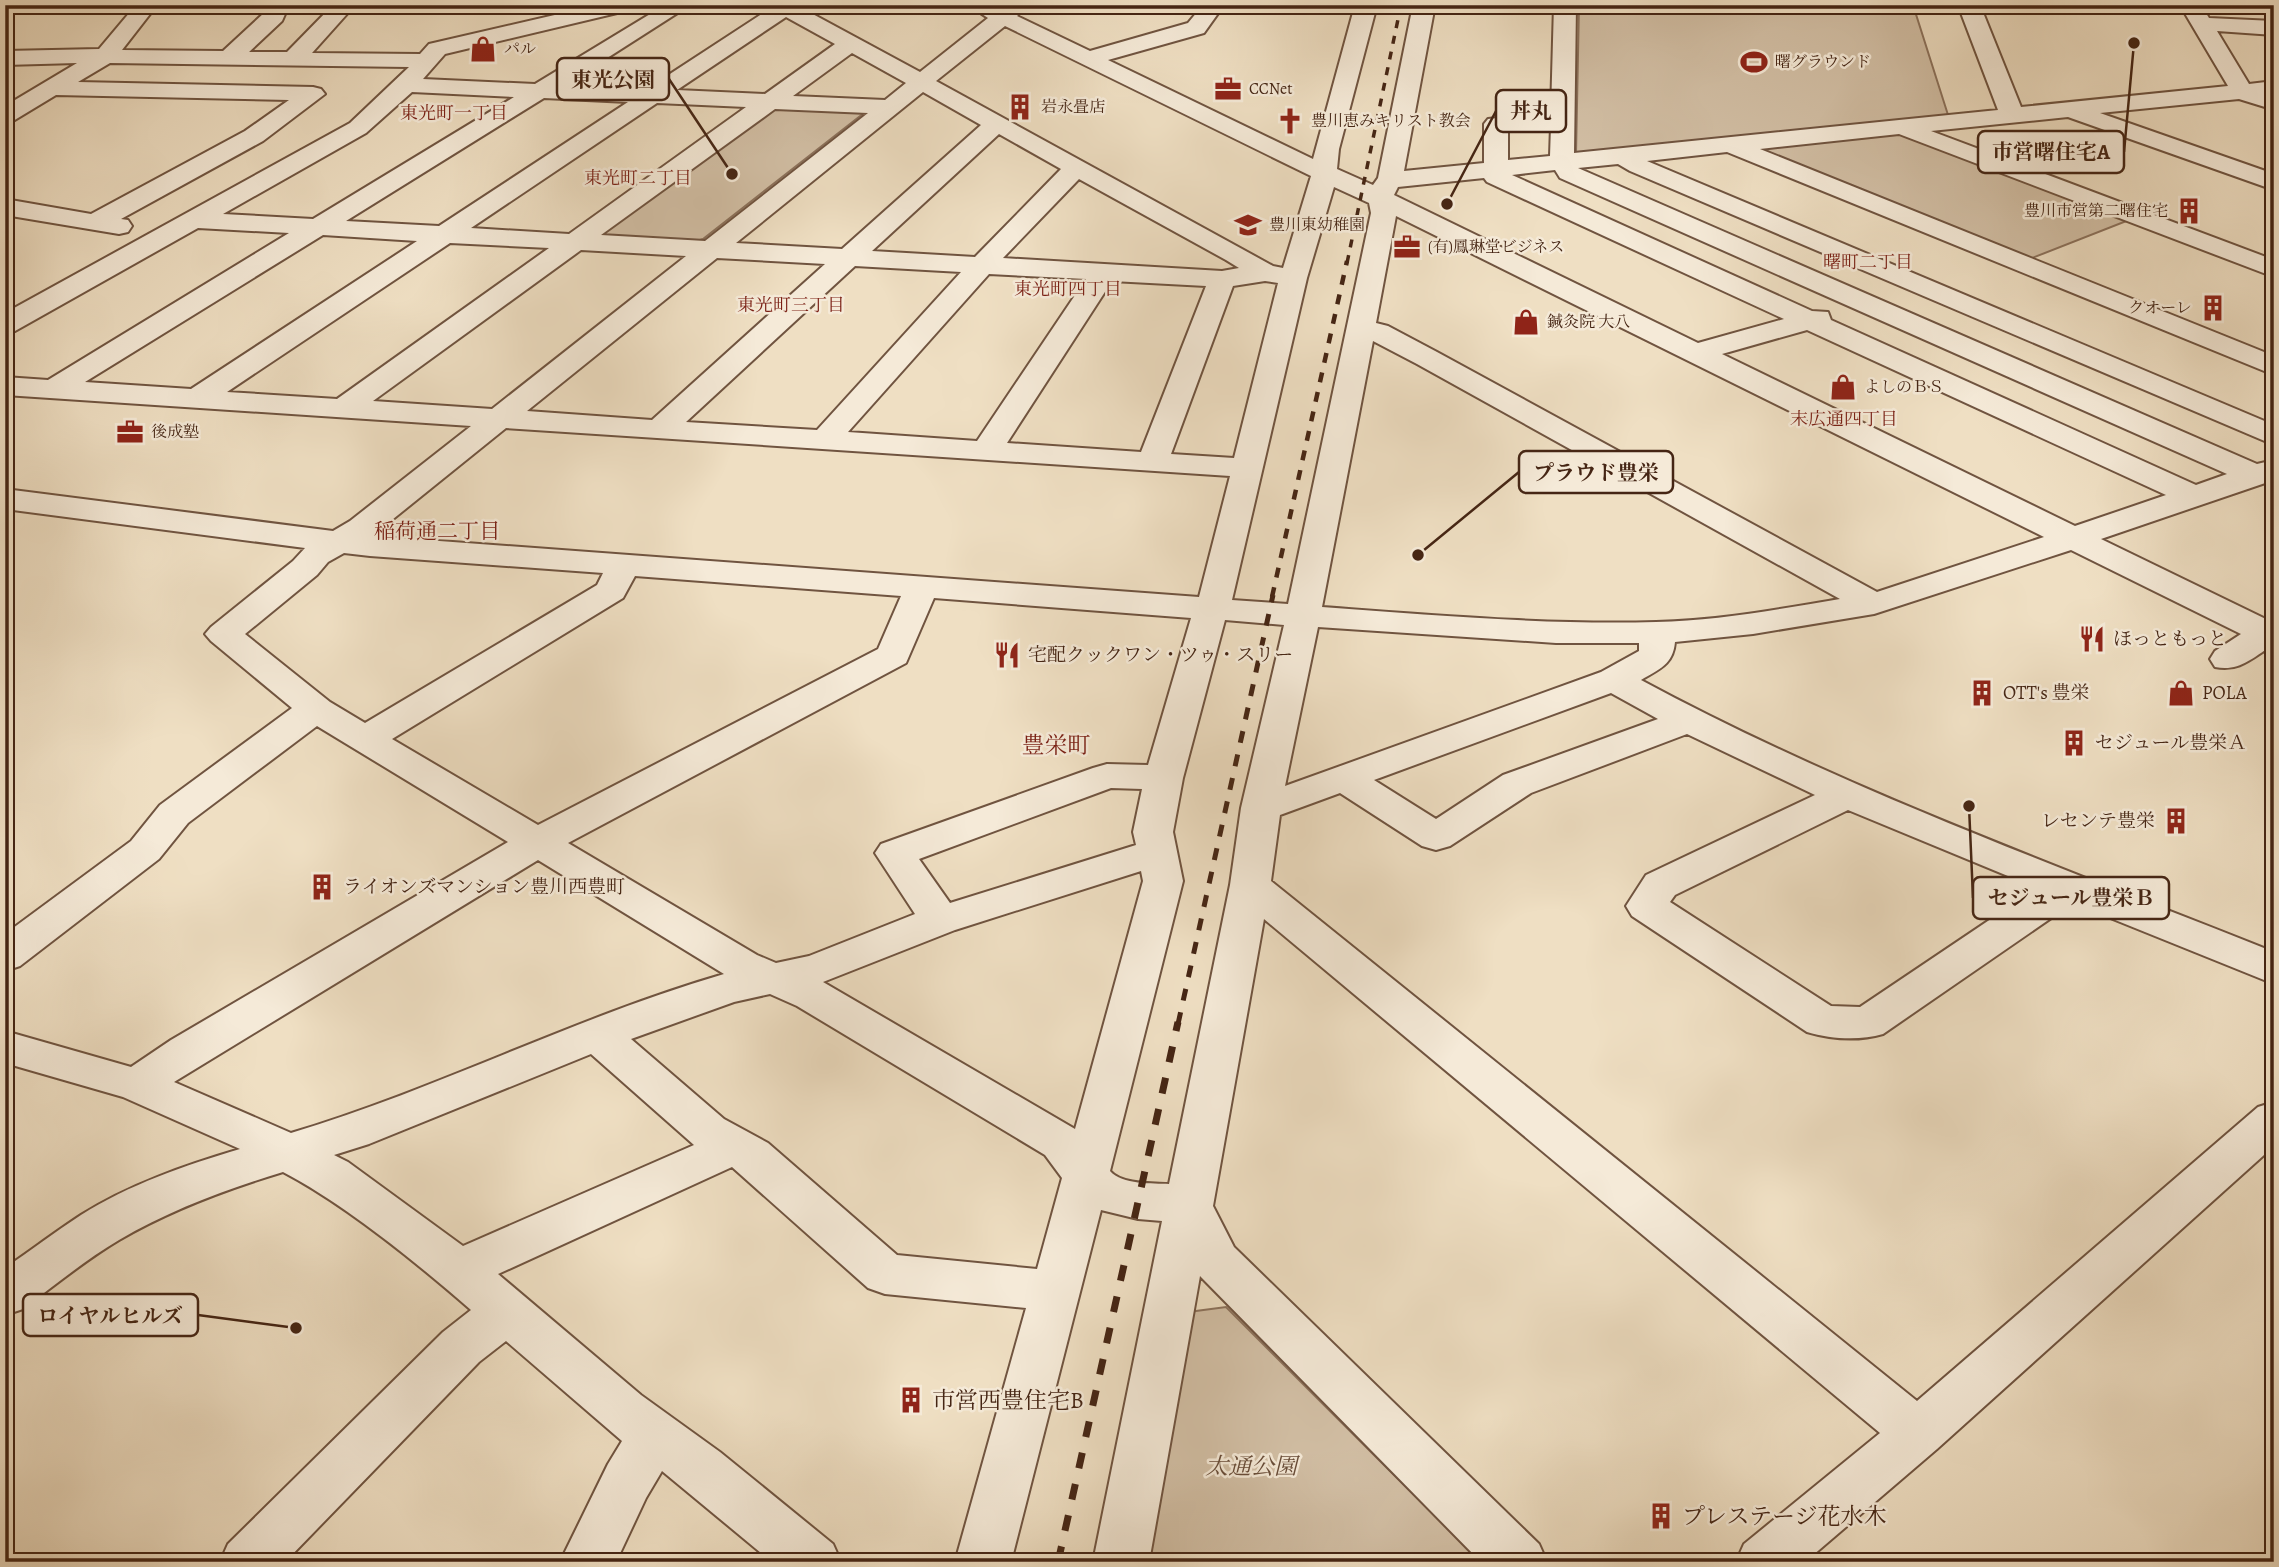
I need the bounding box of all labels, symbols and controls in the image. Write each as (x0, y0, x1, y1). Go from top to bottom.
shop icon: パル (468, 34, 498, 64)
place label: パル (504, 38, 536, 60)
sports icon: 曙グラウンド (1739, 47, 1769, 77)
place label: 曙グラウンド (1775, 51, 1871, 73)
callout: 東光公園 (557, 58, 669, 100)
text: 東光公園 (571, 66, 655, 94)
office icon: CCNet (1213, 74, 1243, 104)
place label: CCNet (1249, 78, 1292, 100)
callout: 丼丸 (1496, 90, 1566, 132)
building icon: 岩永畳店 (1005, 92, 1035, 122)
place label: 岩永畳店 (1041, 96, 1105, 118)
text: 丼丸 (1510, 97, 1552, 125)
district label: 東光町一丁目 (400, 101, 508, 125)
church icon: 豊川恵みキリスト教会 (1275, 106, 1305, 136)
place label: 豊川恵みキリスト教会 (1311, 110, 1471, 132)
callout: 市営曙住宅A (1978, 131, 2124, 173)
text: 市営曙住宅A (1992, 138, 2111, 166)
district label: 東光町二丁目 (584, 166, 692, 190)
building icon: 豊川市営第二曙住宅 (2174, 196, 2204, 226)
place label: 豊川市営第二曙住宅 (2024, 200, 2168, 222)
school or university icon: 豊川東幼稚園 (1233, 210, 1263, 240)
place label: 豊川東幼稚園 (1269, 214, 1365, 236)
office icon: (有)鳳琳堂ビジネス (1392, 232, 1422, 262)
place label: (有)鳳琳堂ビジネス (1428, 236, 1564, 258)
district label: 曙町二丁目 (1823, 250, 1913, 274)
district label: 東光町四丁目 (1014, 277, 1122, 301)
district label: 東光町三丁目 (737, 293, 845, 317)
building icon: クオーレ (2198, 293, 2228, 323)
place label: クオーレ (2128, 297, 2192, 319)
shop icon: 鍼灸院 大八 (1511, 307, 1541, 337)
place label: 鍼灸院 大八 (1547, 311, 1630, 333)
shop icon: よしのＢＳ (1828, 372, 1858, 402)
place label: よしのＢＳ (1864, 376, 1944, 398)
district label: 末広通四丁目 (1790, 407, 1898, 431)
office icon: 後成塾 (115, 417, 145, 447)
place label: 後成塾 (151, 421, 199, 443)
callout: プラウド豊栄 (1519, 451, 1673, 493)
text: プラウド豊栄 (1533, 459, 1659, 487)
district label: 稲荷通二丁目 (374, 517, 500, 545)
restaurant icon: ほっともっと (2077, 624, 2107, 654)
place label: ほっともっと (2113, 626, 2227, 652)
restaurant icon: 宅配クックワン・ツゥ・スリー (992, 640, 1022, 670)
place label: 宅配クックワン・ツゥ・スリー (1028, 642, 1293, 668)
building icon: OTT's 豊栄 (1967, 678, 1997, 708)
shop icon: POLA (2166, 678, 2196, 708)
place label: OTT's 豊栄 (2003, 680, 2090, 706)
place label: POLA (2202, 680, 2248, 706)
building icon: セジュール豊栄Ａ (2059, 728, 2089, 758)
district label: 豊栄町 (1022, 730, 1091, 761)
place label: セジュール豊栄Ａ (2095, 730, 2246, 756)
building icon: レセンテ豊栄 (2161, 806, 2191, 836)
place label: レセンテ豊栄 (2041, 808, 2155, 834)
building icon: ライオンズマンション豊川西豊町 (307, 872, 337, 902)
place label: ライオンズマンション豊川西豊町 (343, 874, 625, 900)
callout: セジュール豊栄Ｂ (1973, 877, 2169, 919)
text: セジュール豊栄Ｂ (1987, 884, 2155, 912)
callout: ロイヤルヒルズ (23, 1294, 198, 1336)
text: ロイヤルヒルズ (37, 1302, 183, 1330)
building icon: 市営西豊住宅B (896, 1385, 926, 1415)
place label: 市営西豊住宅B (932, 1385, 1084, 1416)
park label: 太通公園 (1205, 1451, 1301, 1482)
building icon: プレステージ花水木 (1646, 1501, 1676, 1531)
place label: プレステージ花水木 (1682, 1501, 1886, 1532)

